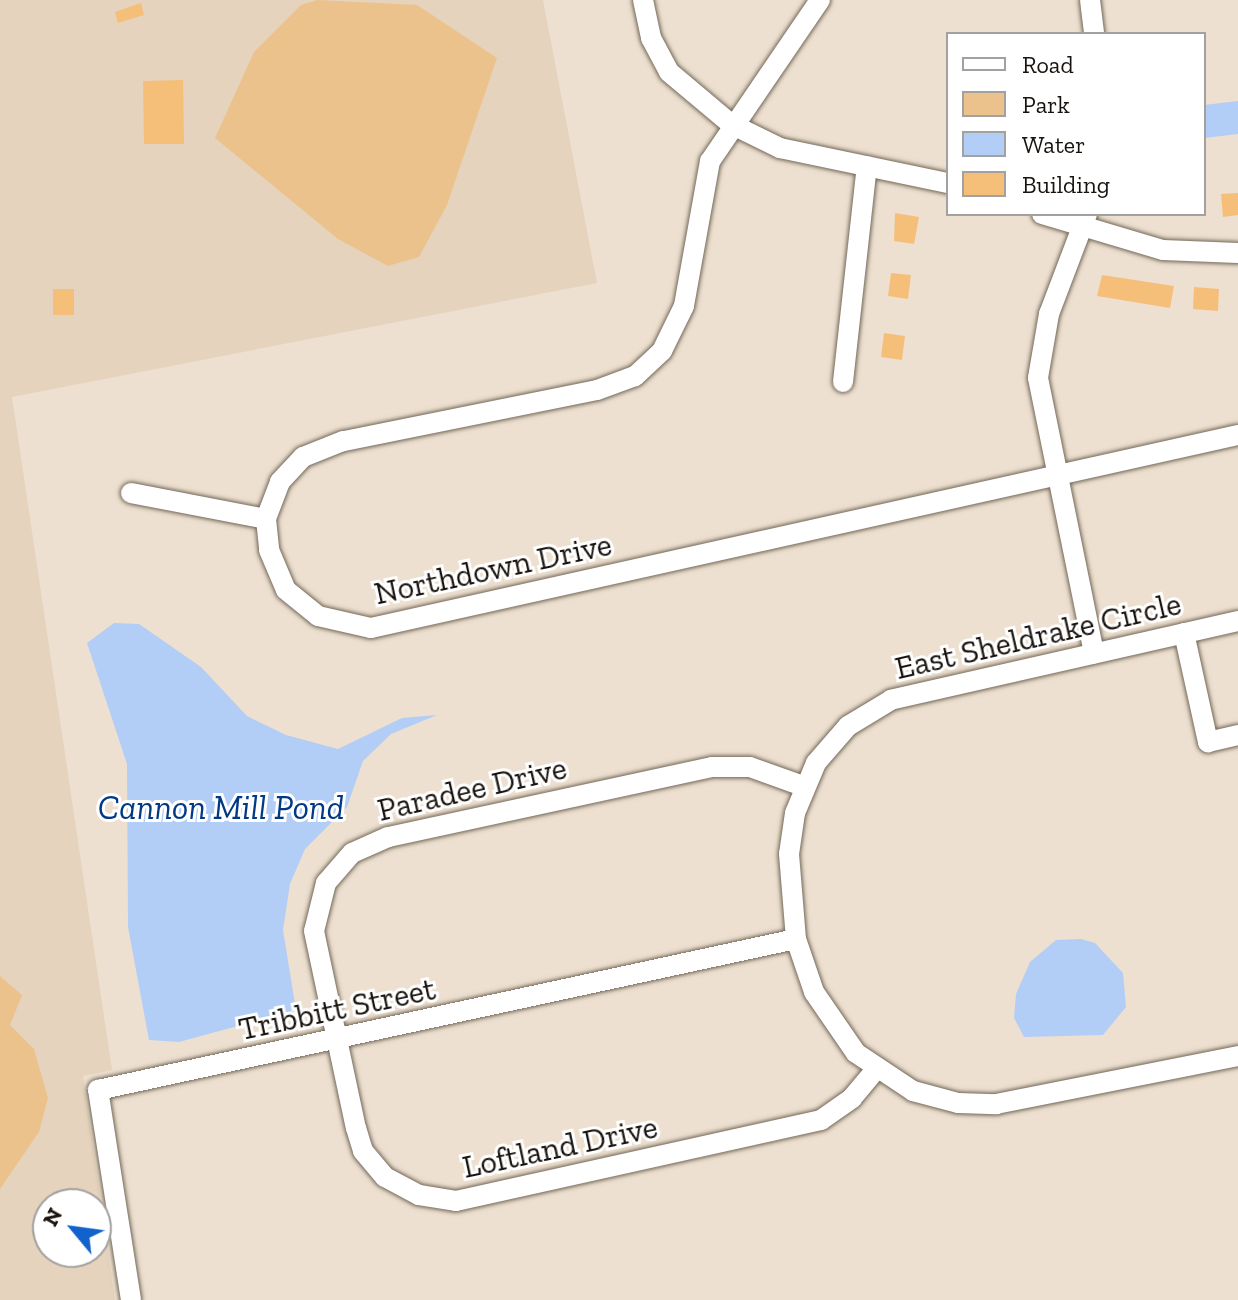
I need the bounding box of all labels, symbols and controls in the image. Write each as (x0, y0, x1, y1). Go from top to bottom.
legend (946, 32, 1206, 216)
text: Road (1022, 50, 1074, 79)
text: Park (1022, 90, 1070, 119)
text: Water (1022, 130, 1085, 159)
text: Building (1022, 170, 1110, 199)
street label: Northdown Drive (371, 525, 615, 613)
street label: East Sheldrake Circle (891, 584, 1185, 688)
street label: Paradee Drive (374, 749, 570, 829)
water label: Cannon Mill Pond (98, 788, 344, 828)
street label: Tribbitt Street (235, 969, 439, 1049)
street label: Loftland Drive (459, 1108, 661, 1186)
north arrow (32, 1188, 112, 1268)
text: N (36, 1203, 68, 1231)

